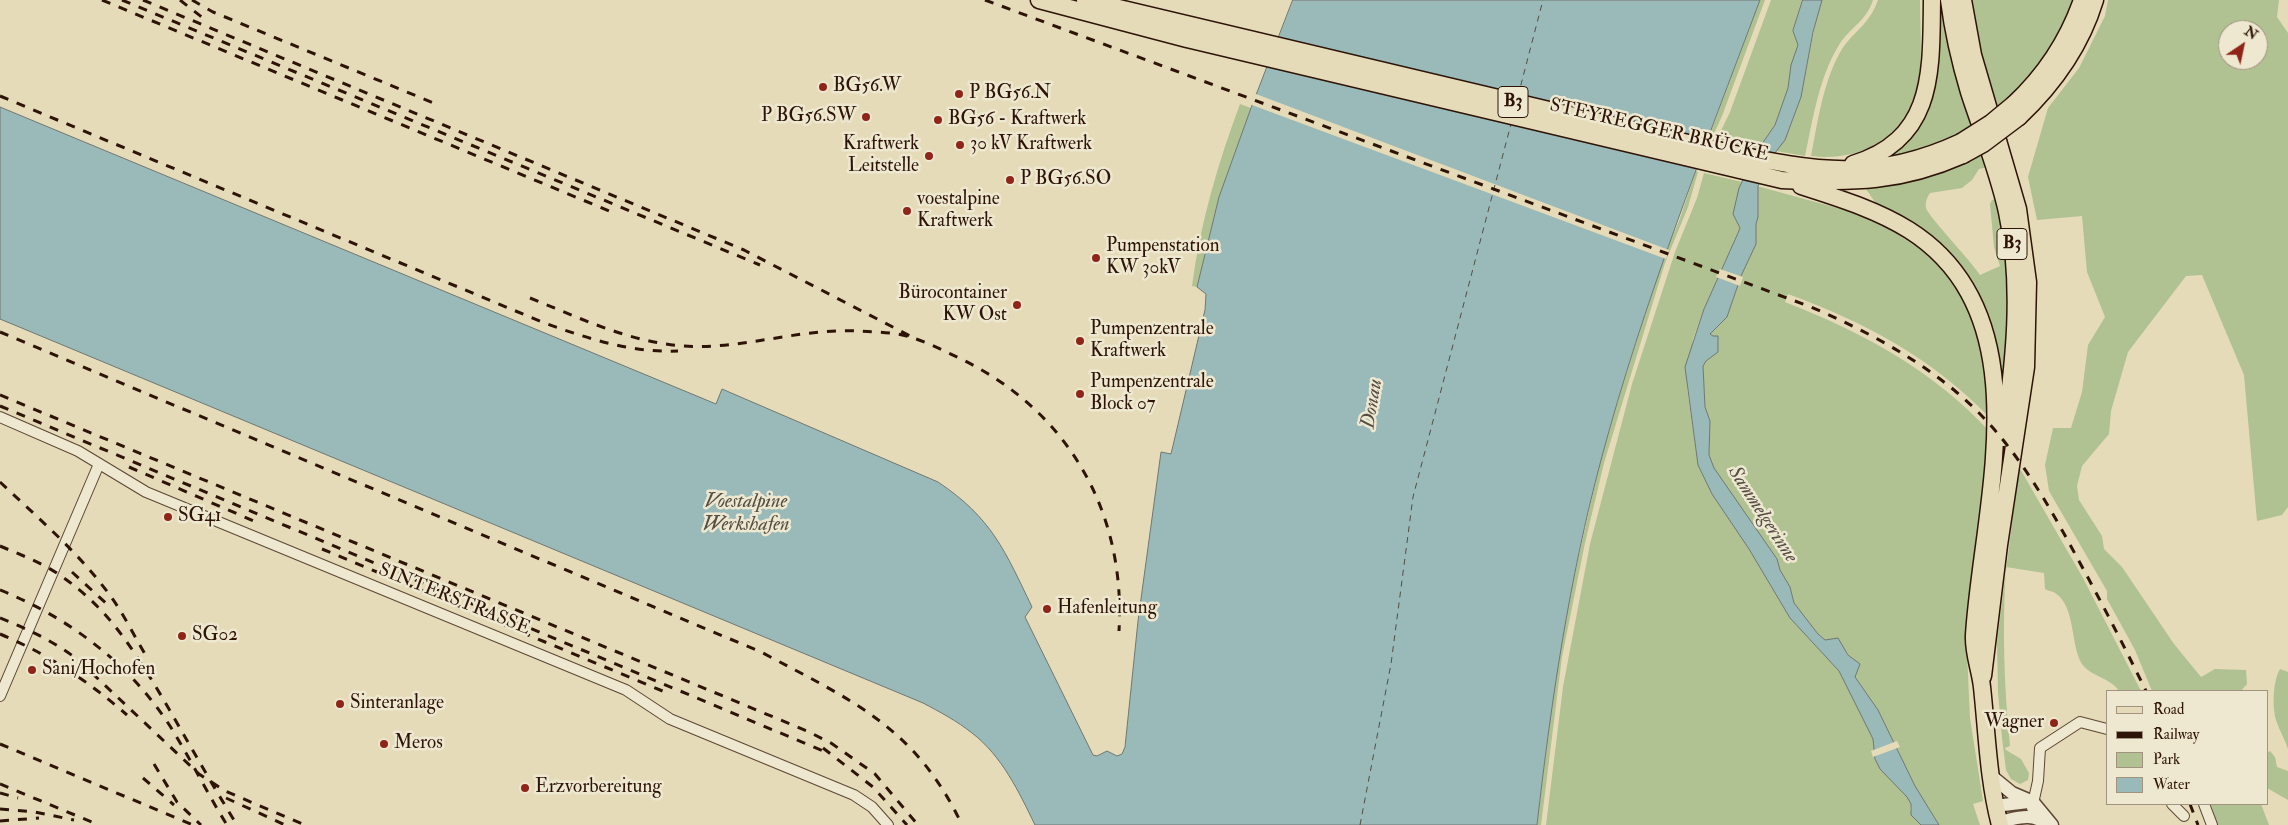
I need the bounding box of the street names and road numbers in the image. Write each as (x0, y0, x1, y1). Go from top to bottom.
road number: B3 (1498, 86, 1528, 118)
street label: STEYREGGER BRÜCKE (1547, 95, 1771, 167)
road number: B3 (1997, 228, 2027, 260)
street label: SINTERSTRASSE (375, 559, 533, 641)

